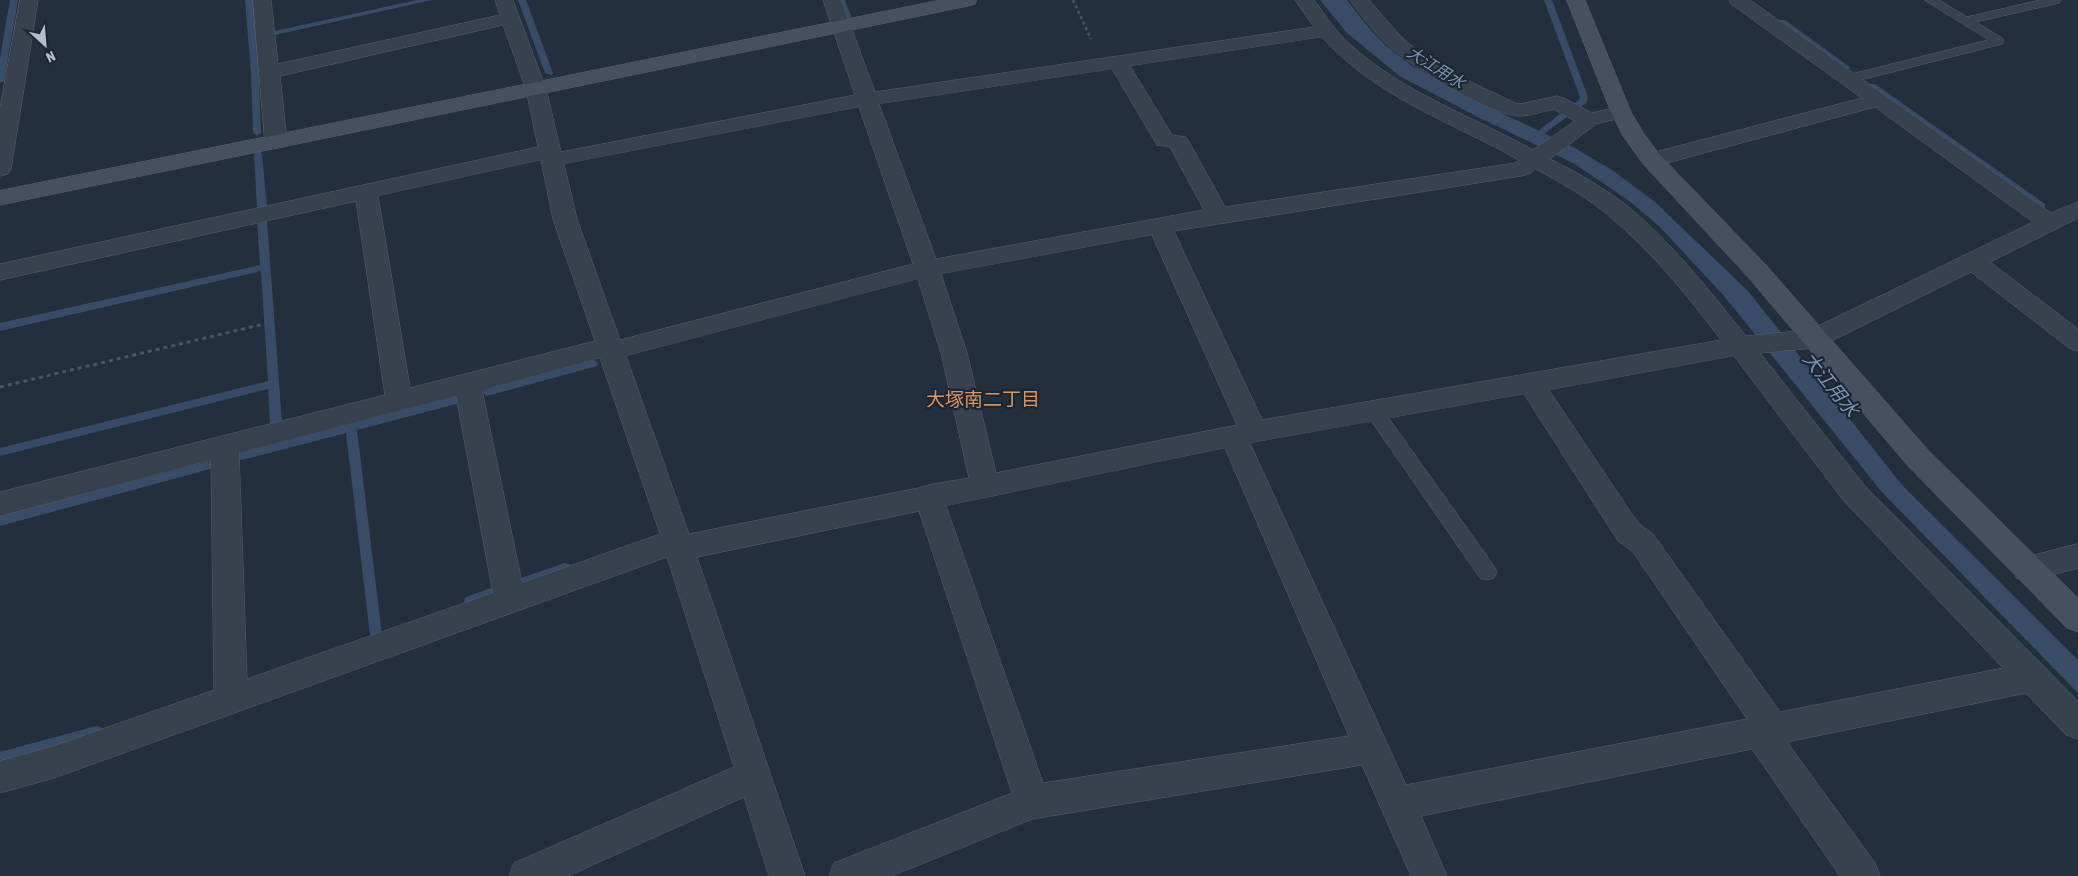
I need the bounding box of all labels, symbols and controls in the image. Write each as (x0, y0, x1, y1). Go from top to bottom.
north arrow (20, 20, 70, 70)
water label: 大江用水 (1404, 42, 1470, 93)
text: N (43, 48, 58, 66)
water label: 大江用水 (1799, 348, 1865, 422)
district label: 大塚南二丁目 (926, 388, 1040, 410)

